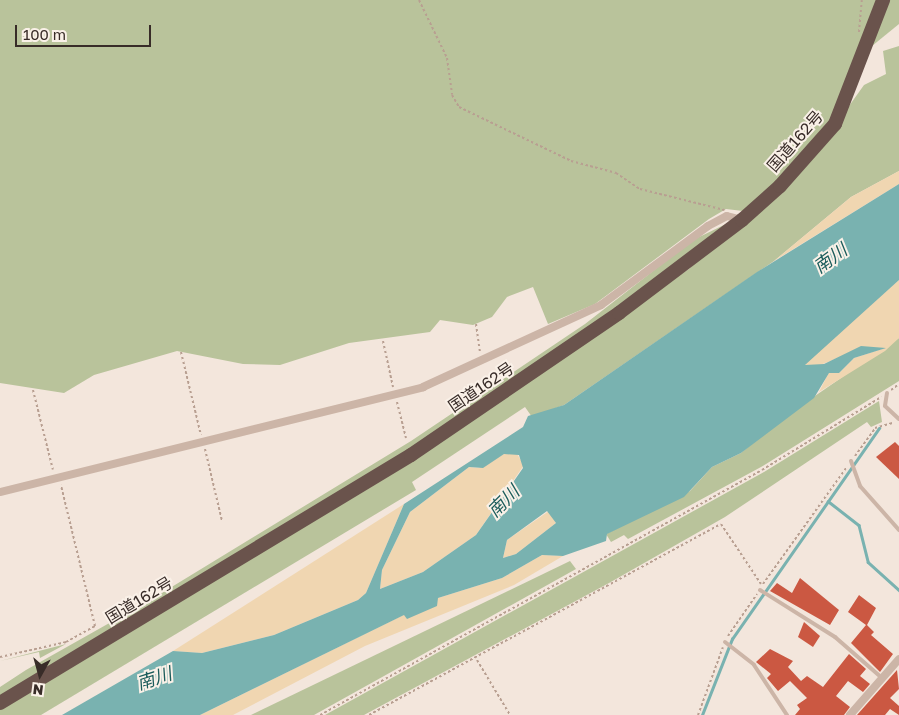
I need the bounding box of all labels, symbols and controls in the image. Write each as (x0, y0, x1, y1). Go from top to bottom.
scale bar (18, 15, 154, 47)
text: 100 m (23, 25, 66, 43)
street label: 国道162号 (763, 107, 827, 175)
water label: 南川 (809, 239, 851, 277)
street label: 国道162号 (445, 358, 517, 416)
water label: 南川 (483, 481, 523, 521)
street label: 国道162号 (102, 573, 176, 627)
north arrow (15, 650, 65, 700)
water label: 南川 (134, 662, 174, 694)
text: N (32, 681, 44, 699)

